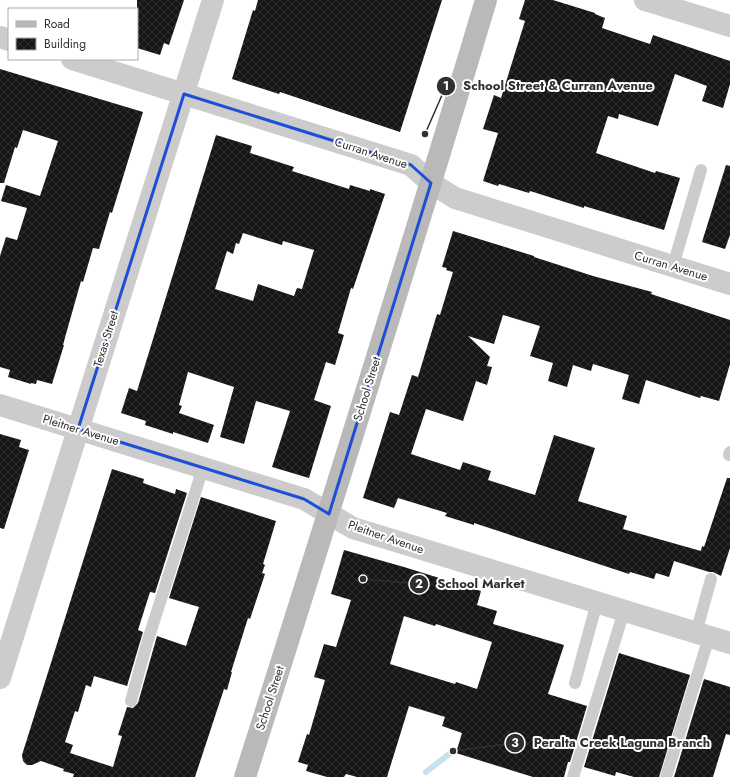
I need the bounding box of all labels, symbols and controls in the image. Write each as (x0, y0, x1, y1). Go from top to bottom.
legend (8, 8, 138, 60)
text: Road (44, 15, 70, 33)
text: Building (44, 35, 86, 53)
callout: School Street & Curran Avenue (436, 73, 661, 98)
text: School Street & Curran Avenue (463, 76, 653, 95)
text: 1 (443, 77, 449, 95)
street label: Curran Avenue (332, 133, 410, 173)
street label: Curran Avenue (632, 246, 710, 286)
street label: Texas Street (89, 308, 123, 369)
street label: School Street (349, 354, 385, 424)
street label: Pleitner Avenue (41, 410, 121, 450)
street label: Pleitner Avenue (346, 516, 426, 558)
callout: School Market (409, 571, 533, 596)
text: School Market (437, 574, 526, 593)
text: 2 (415, 575, 423, 593)
street label: School Street (251, 663, 289, 733)
callout: Peralta Creek Laguna Branch (505, 730, 718, 755)
text: Peralta Creek Laguna Branch (534, 733, 710, 752)
text: 3 (511, 734, 519, 752)

